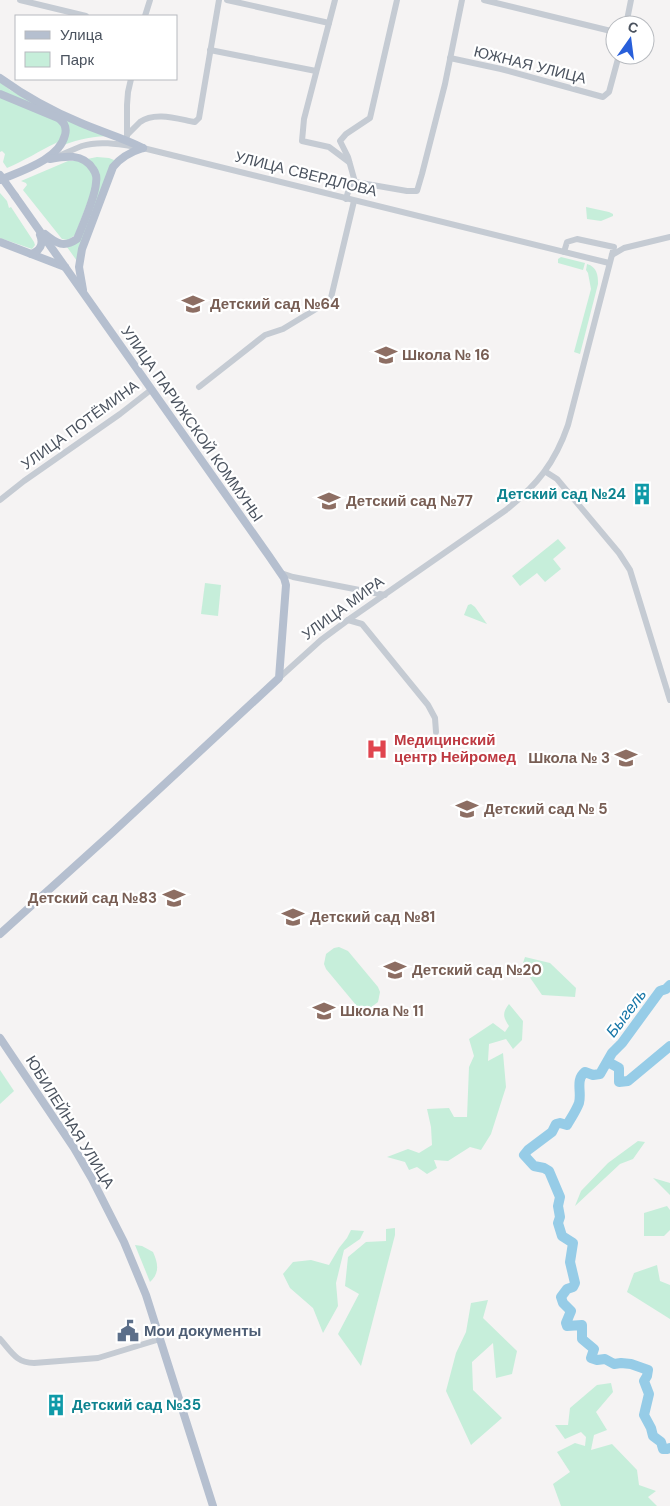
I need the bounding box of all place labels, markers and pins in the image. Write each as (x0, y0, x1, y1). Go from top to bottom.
school or university icon: Детский сад №64 (180, 291, 206, 317)
place label: Детский сад №64 (210, 294, 340, 314)
school or university icon: Школа № 16 (373, 342, 399, 368)
place label: Школа № 16 (402, 345, 490, 365)
building icon: Детский сад №24 (629, 481, 655, 507)
place label: Детский сад №24 (497, 484, 626, 504)
school or university icon: Детский сад №77 (316, 488, 342, 514)
place label: Детский сад №77 (346, 491, 473, 511)
place label: Медицинский центр Нейромед (394, 730, 517, 767)
hospital icon: Медицинский центр Нейромед (364, 736, 390, 762)
school or university icon: Школа № 3 (613, 745, 639, 771)
place label: Школа № 3 (528, 748, 610, 768)
school or university icon: Детский сад № 5 (454, 796, 480, 822)
place label: Детский сад № 5 (484, 799, 607, 819)
school or university icon: Детский сад №83 (161, 885, 187, 911)
place label: Детский сад №83 (28, 888, 157, 908)
school or university icon: Детский сад №81 (280, 904, 306, 930)
place label: Детский сад №81 (310, 907, 435, 927)
school or university icon: Детский сад №20 (382, 957, 408, 983)
place label: Детский сад №20 (412, 960, 542, 980)
school or university icon: Школа № 11 (311, 998, 337, 1024)
place label: Школа № 11 (340, 1001, 424, 1021)
public building icon: Мои документы (115, 1318, 141, 1344)
place label: Мои документы (144, 1321, 261, 1341)
building icon: Детский сад №35 (43, 1392, 69, 1418)
place label: Детский сад №35 (72, 1395, 201, 1415)

